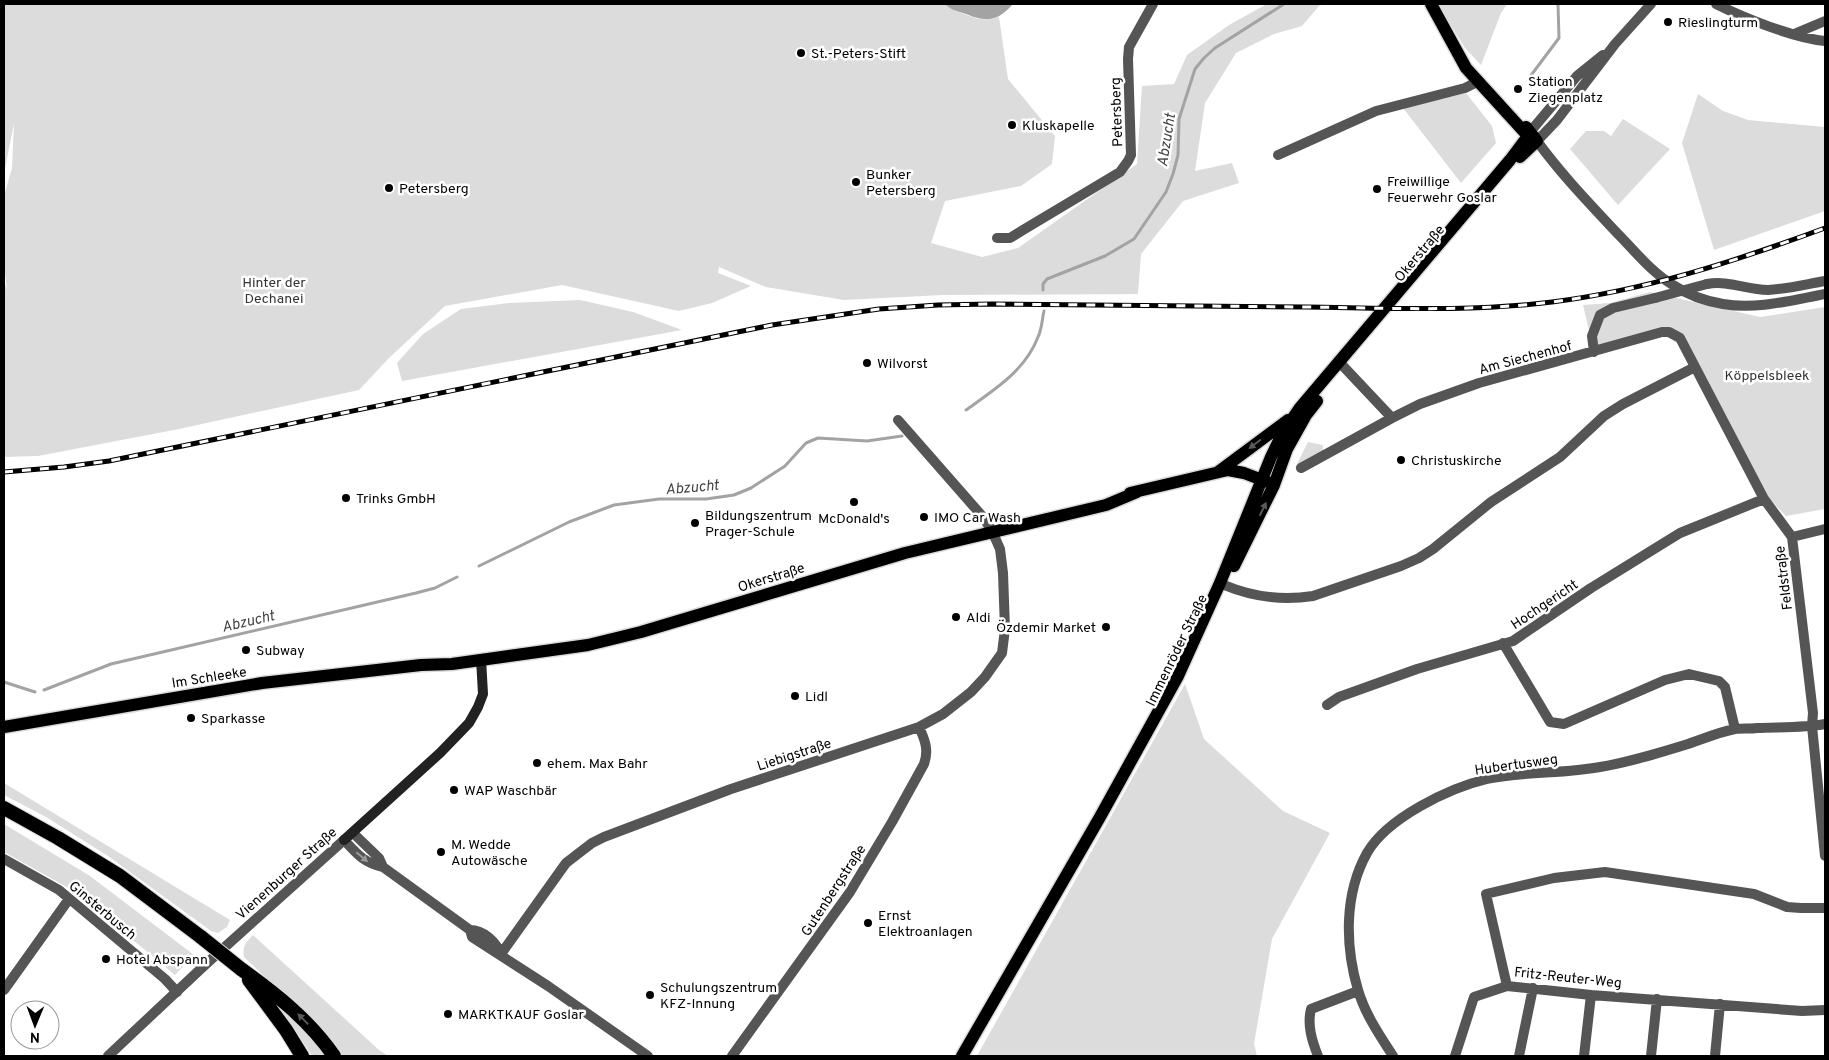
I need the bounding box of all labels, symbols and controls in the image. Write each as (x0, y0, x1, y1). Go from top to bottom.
place label: Rieslingturm (1678, 15, 1758, 32)
marker: Rieslingturm (1662, 16, 1674, 28)
place label: St.-Peters-Stift (811, 46, 906, 63)
marker: St.-Peters-Stift (795, 47, 807, 59)
place label: Station Ziegenplatz (1528, 74, 1603, 107)
street label: Petersberg (1108, 77, 1127, 147)
marker: Station Ziegenplatz (1512, 83, 1524, 95)
water label: Abzucht (1154, 112, 1181, 168)
place label: Kluskapelle (1022, 118, 1095, 135)
marker: Kluskapelle (1006, 119, 1018, 131)
place label: Bunker Petersberg (866, 167, 936, 200)
place label: Freiwillige Feuerwehr Goslar (1387, 174, 1498, 207)
marker: Bunker Petersberg (850, 176, 862, 188)
place label: Petersberg (399, 181, 469, 198)
marker: Petersberg (383, 182, 395, 194)
marker: Freiwillige Feuerwehr Goslar (1371, 183, 1383, 195)
street label: Okerstraße (1391, 222, 1449, 286)
park label: Hinter der Dechanei (242, 275, 306, 308)
street label: Am Siechenhof (1477, 338, 1574, 379)
place label: Wilvorst (877, 356, 928, 373)
marker: Wilvorst (861, 357, 873, 369)
park label: Köppelsbleek (1725, 368, 1809, 385)
one-way arrow (1249, 439, 1262, 450)
place label: Christuskirche (1411, 453, 1502, 470)
marker: Christuskirche (1395, 454, 1407, 466)
water label: Abzucht (665, 477, 720, 500)
place label: Trinks GmbH (356, 491, 436, 508)
marker: Trinks GmbH (340, 492, 352, 504)
marker: McDonald's (848, 496, 860, 508)
one-way arrow (1259, 502, 1267, 516)
place label: Bildungszentrum Prager-Schule (705, 508, 812, 541)
place label: IMO Car Wash (934, 510, 1021, 527)
place label: McDonald's (818, 511, 890, 528)
marker: IMO Car Wash (918, 511, 930, 523)
marker: Bildungszentrum Prager-Schule (689, 517, 701, 529)
street label: Feldstraße (1772, 545, 1797, 611)
street label: Okerstraße (736, 560, 807, 597)
street label: Hochgericht (1508, 577, 1582, 634)
street label: Immenröder Straße (1143, 592, 1212, 709)
water label: Abzucht (220, 607, 277, 638)
place label: Aldi (966, 610, 991, 627)
marker: Aldi (950, 611, 962, 623)
place label: Özdemir Market (996, 619, 1096, 637)
marker: Özdemir Market (1100, 621, 1112, 633)
place label: Subway (256, 643, 305, 660)
marker: Subway (240, 644, 252, 656)
street label: Im Schleeke (171, 664, 248, 693)
place label: Lidl (805, 689, 828, 706)
marker: Lidl (789, 690, 801, 702)
place label: Sparkasse (201, 711, 265, 728)
marker: Sparkasse (185, 712, 197, 724)
street label: Liebigstraße (755, 735, 834, 775)
street label: Hubertusweg (1473, 751, 1559, 780)
place label: ehem. Max Bahr (547, 756, 648, 773)
marker: ehem. Max Bahr (531, 757, 543, 769)
place label: WAP Waschbär (464, 783, 557, 800)
marker: WAP Waschbär (448, 784, 460, 796)
street label: Vienenburger Straße (233, 824, 341, 924)
place label: M. Wedde Autowäsche (451, 837, 527, 870)
street label: Gutenbergstraße (798, 842, 870, 940)
marker: M. Wedde Autowäsche (435, 846, 447, 858)
one-way arrow (355, 851, 367, 863)
street label: Ginsterbusch (65, 878, 139, 944)
place label: Ernst Elektroanlagen (878, 908, 973, 941)
marker: Ernst Elektroanlagen (862, 917, 874, 929)
place label: Hotel Abspann (116, 952, 208, 969)
marker: Hotel Abspann (100, 953, 112, 965)
street label: Fritz-Reuter-Weg (1513, 964, 1623, 993)
place label: Schulungszentrum KFZ-Innung (660, 980, 777, 1013)
marker: Schulungszentrum KFZ-Innung (644, 989, 656, 1001)
north arrow (10, 1000, 60, 1050)
place label: MARKTKAUF Goslar (458, 1007, 584, 1024)
marker: MARKTKAUF Goslar (442, 1008, 454, 1020)
one-way arrow (297, 1013, 309, 1025)
text: N (30, 1028, 40, 1045)

